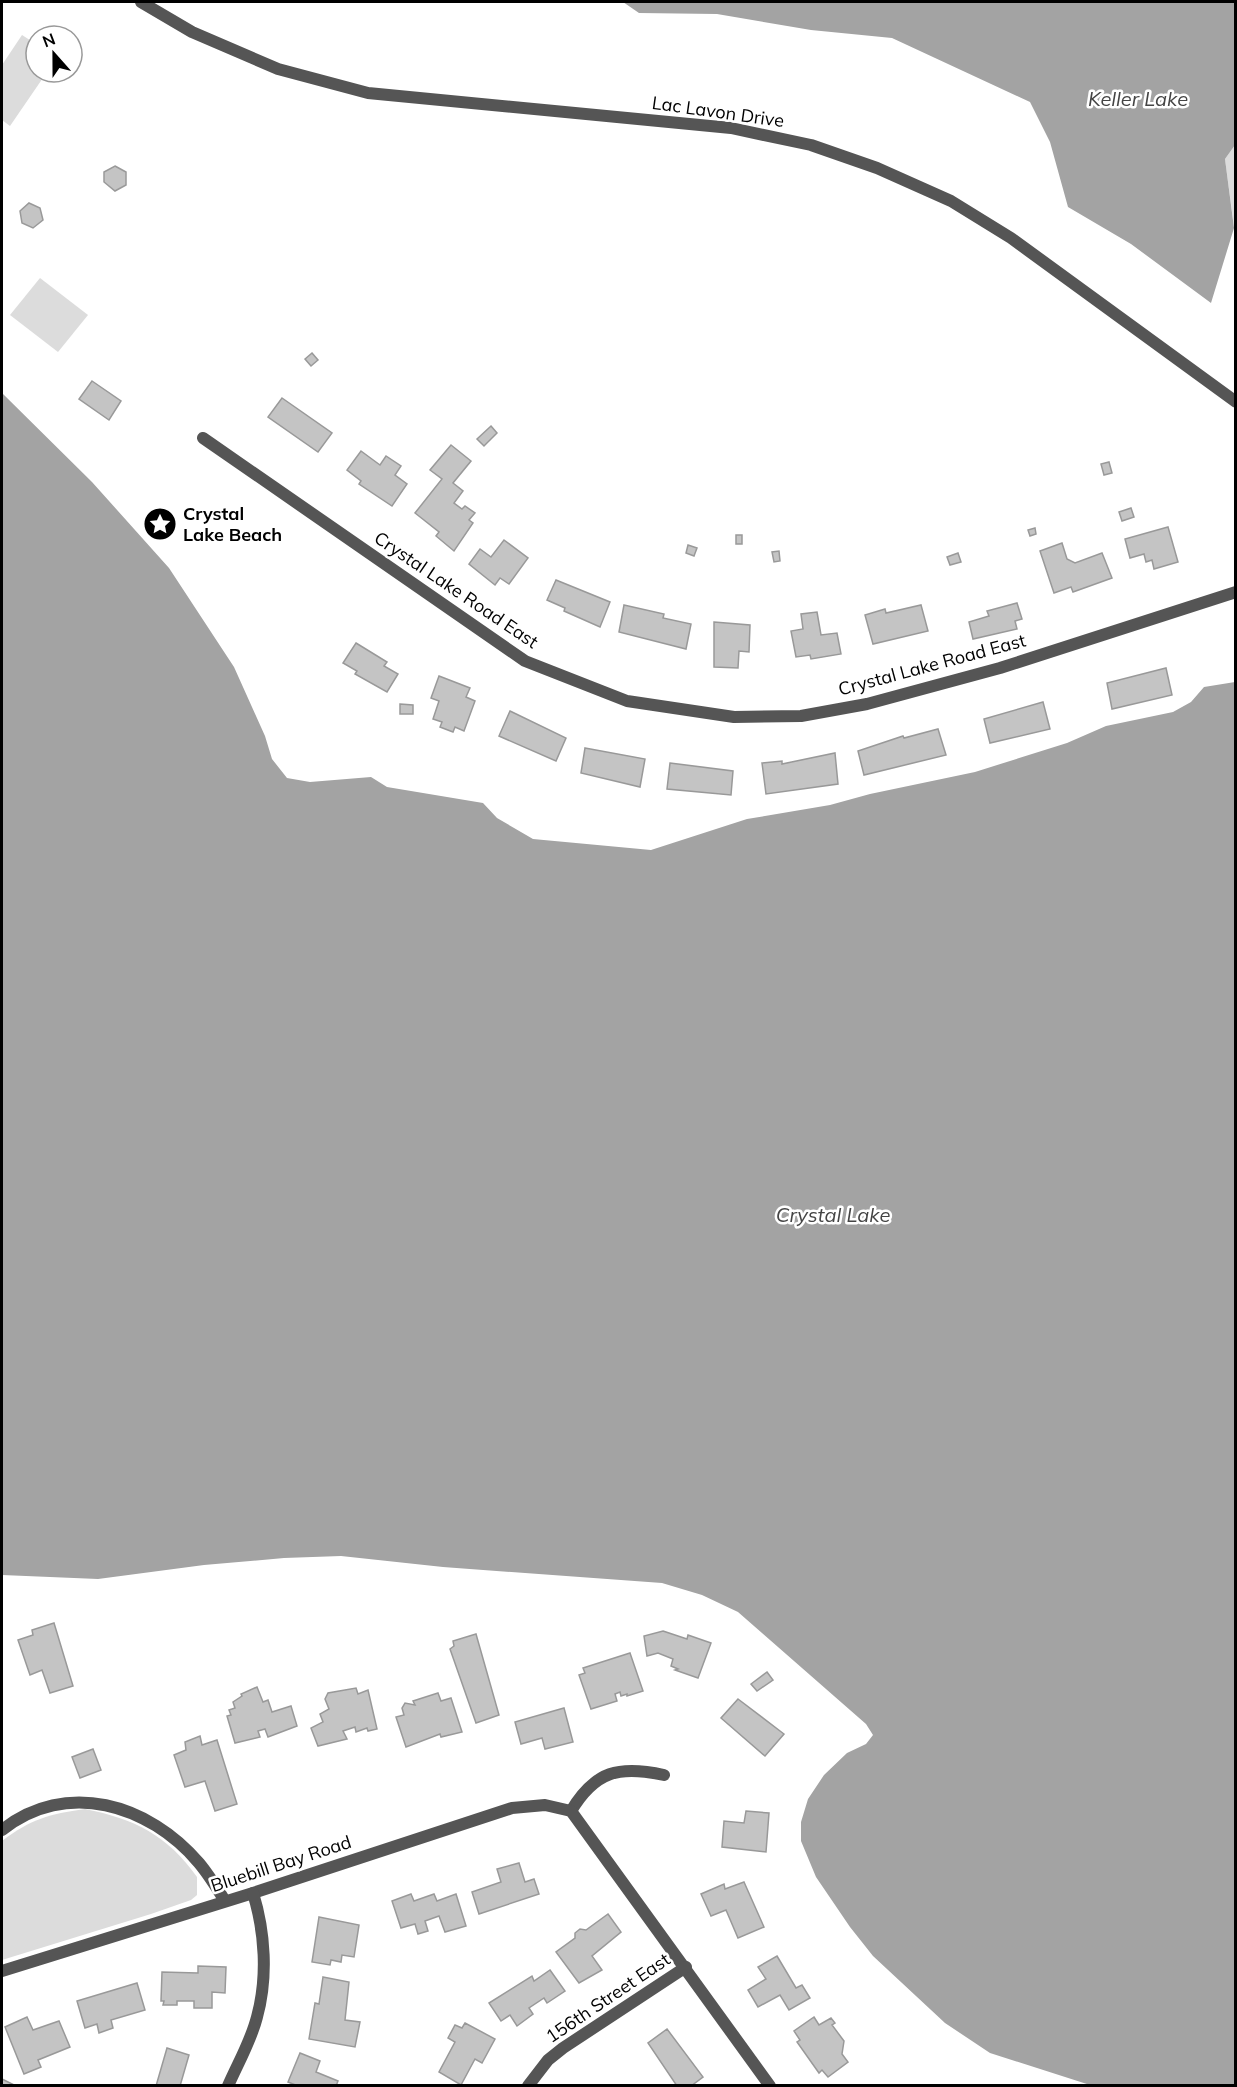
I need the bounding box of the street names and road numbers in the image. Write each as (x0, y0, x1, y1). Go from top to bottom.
street label: Lac Lavon Drive (651, 91, 786, 132)
street label: Crystal Lake Road East (370, 526, 543, 653)
street label: Crystal Lake Road East (836, 628, 1028, 701)
street label: Bluebill Bay Road (208, 1830, 354, 1897)
street label: 156th Street East (541, 1948, 674, 2048)

